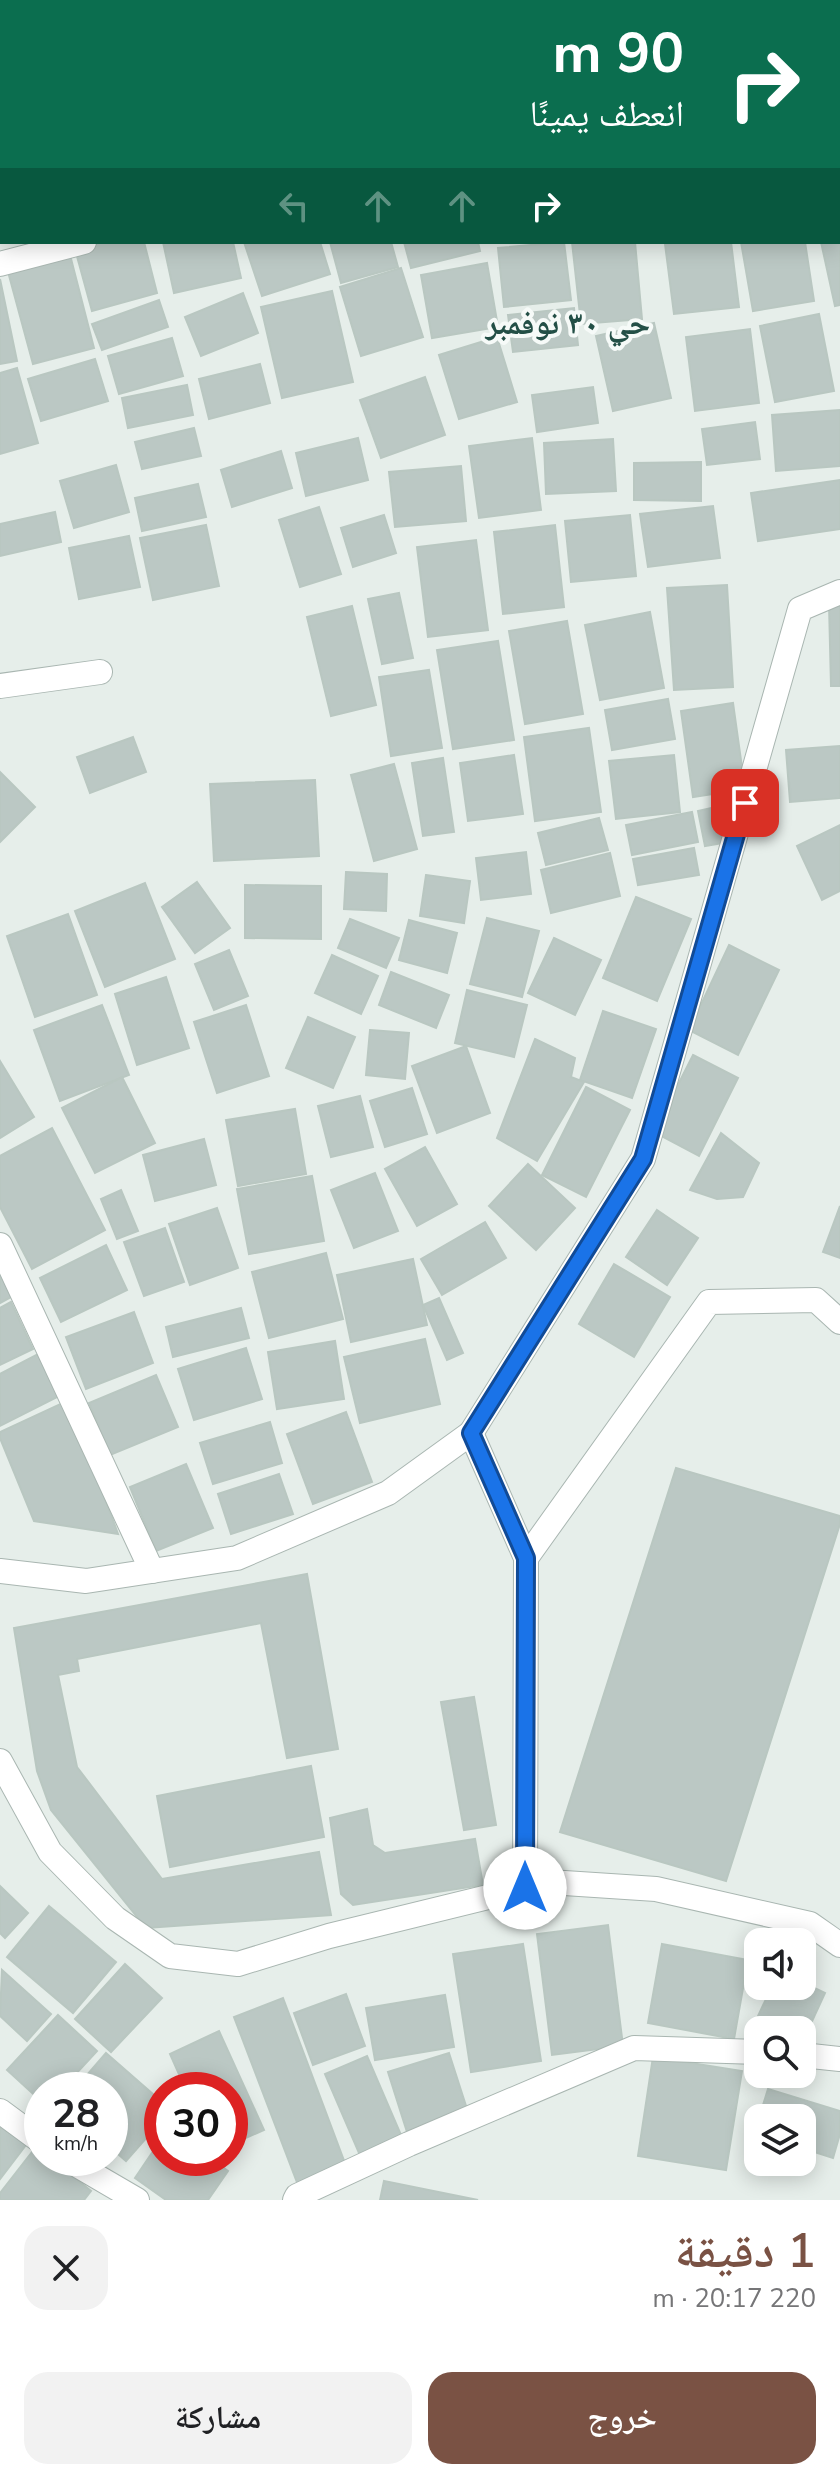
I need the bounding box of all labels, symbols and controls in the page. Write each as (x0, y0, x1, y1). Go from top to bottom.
text: 90 m (553, 15, 684, 92)
icon: right (712, 32, 816, 136)
text: انعطف يمينًا (530, 90, 684, 139)
icon: left (272, 184, 316, 228)
icon: ahead (356, 184, 400, 228)
icon: ahead (440, 184, 484, 228)
icon: right (524, 184, 568, 228)
district label: حي ۳۰ نوفمبر (484, 302, 650, 347)
pin (711, 769, 779, 837)
icon: arrive (723, 781, 767, 825)
position arrow (483, 1846, 567, 1930)
map controls (744, 1928, 816, 2176)
button: sound (744, 1928, 816, 2000)
button: search (744, 2016, 816, 2088)
speed limit sign: 30 (144, 2072, 248, 2176)
text: 28 (52, 2087, 100, 2141)
button: layers (744, 2104, 816, 2176)
text: km/h (54, 2130, 98, 2157)
text: 1 دقيقة (675, 2218, 816, 2284)
button: close (24, 2226, 108, 2310)
text: 220 m · 20:17 (653, 2281, 816, 2316)
button: مشاركة (24, 2372, 412, 2464)
button: خروج (428, 2372, 816, 2464)

